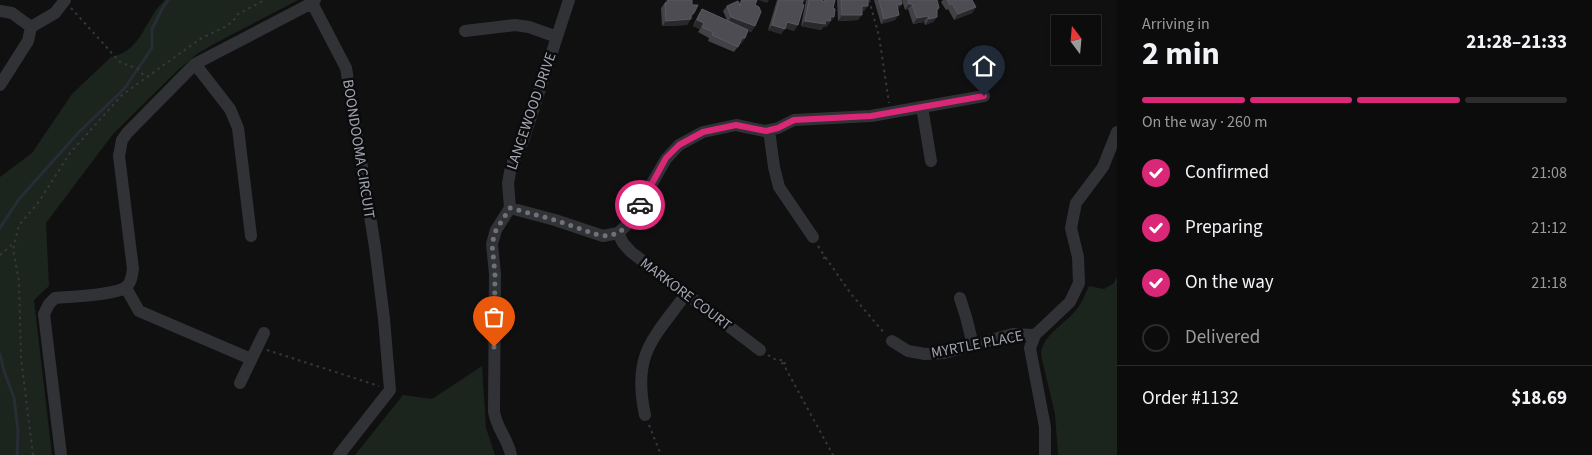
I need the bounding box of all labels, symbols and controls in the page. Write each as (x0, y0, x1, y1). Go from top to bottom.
text: Arriving in (1142, 13, 1210, 35)
north arrow (1051, 15, 1101, 65)
map controls (1051, 15, 1101, 65)
text: 21:28–21:33 (1466, 29, 1567, 56)
text: 2 min (1142, 31, 1220, 77)
pin (963, 45, 1005, 96)
street label: LANCEWOOD DRIVE (502, 50, 561, 173)
icon: home (970, 52, 998, 80)
street label: BOONDOOMA CIRCUIT (337, 78, 380, 220)
text: On the way · 260 m (1142, 111, 1267, 133)
icon: check (1142, 159, 1170, 187)
text: Confirmed (1185, 159, 1269, 186)
text: 21:08 (1531, 162, 1567, 184)
courier (615, 180, 665, 230)
icon: car (626, 191, 654, 219)
icon: check (1142, 214, 1170, 242)
text: Preparing (1185, 214, 1263, 241)
text: 21:12 (1531, 217, 1567, 239)
street label: MARKORE COURT (636, 253, 736, 336)
icon: check (1142, 269, 1170, 297)
text: On the way (1185, 269, 1274, 296)
text: 21:18 (1531, 272, 1567, 294)
pin (473, 296, 515, 347)
icon: bag (480, 303, 508, 331)
text: Delivered (1185, 324, 1260, 351)
street label: MYRTLE PLACE (929, 325, 1025, 364)
text: Order #1132 (1142, 385, 1239, 412)
text: $18.69 (1511, 385, 1567, 412)

